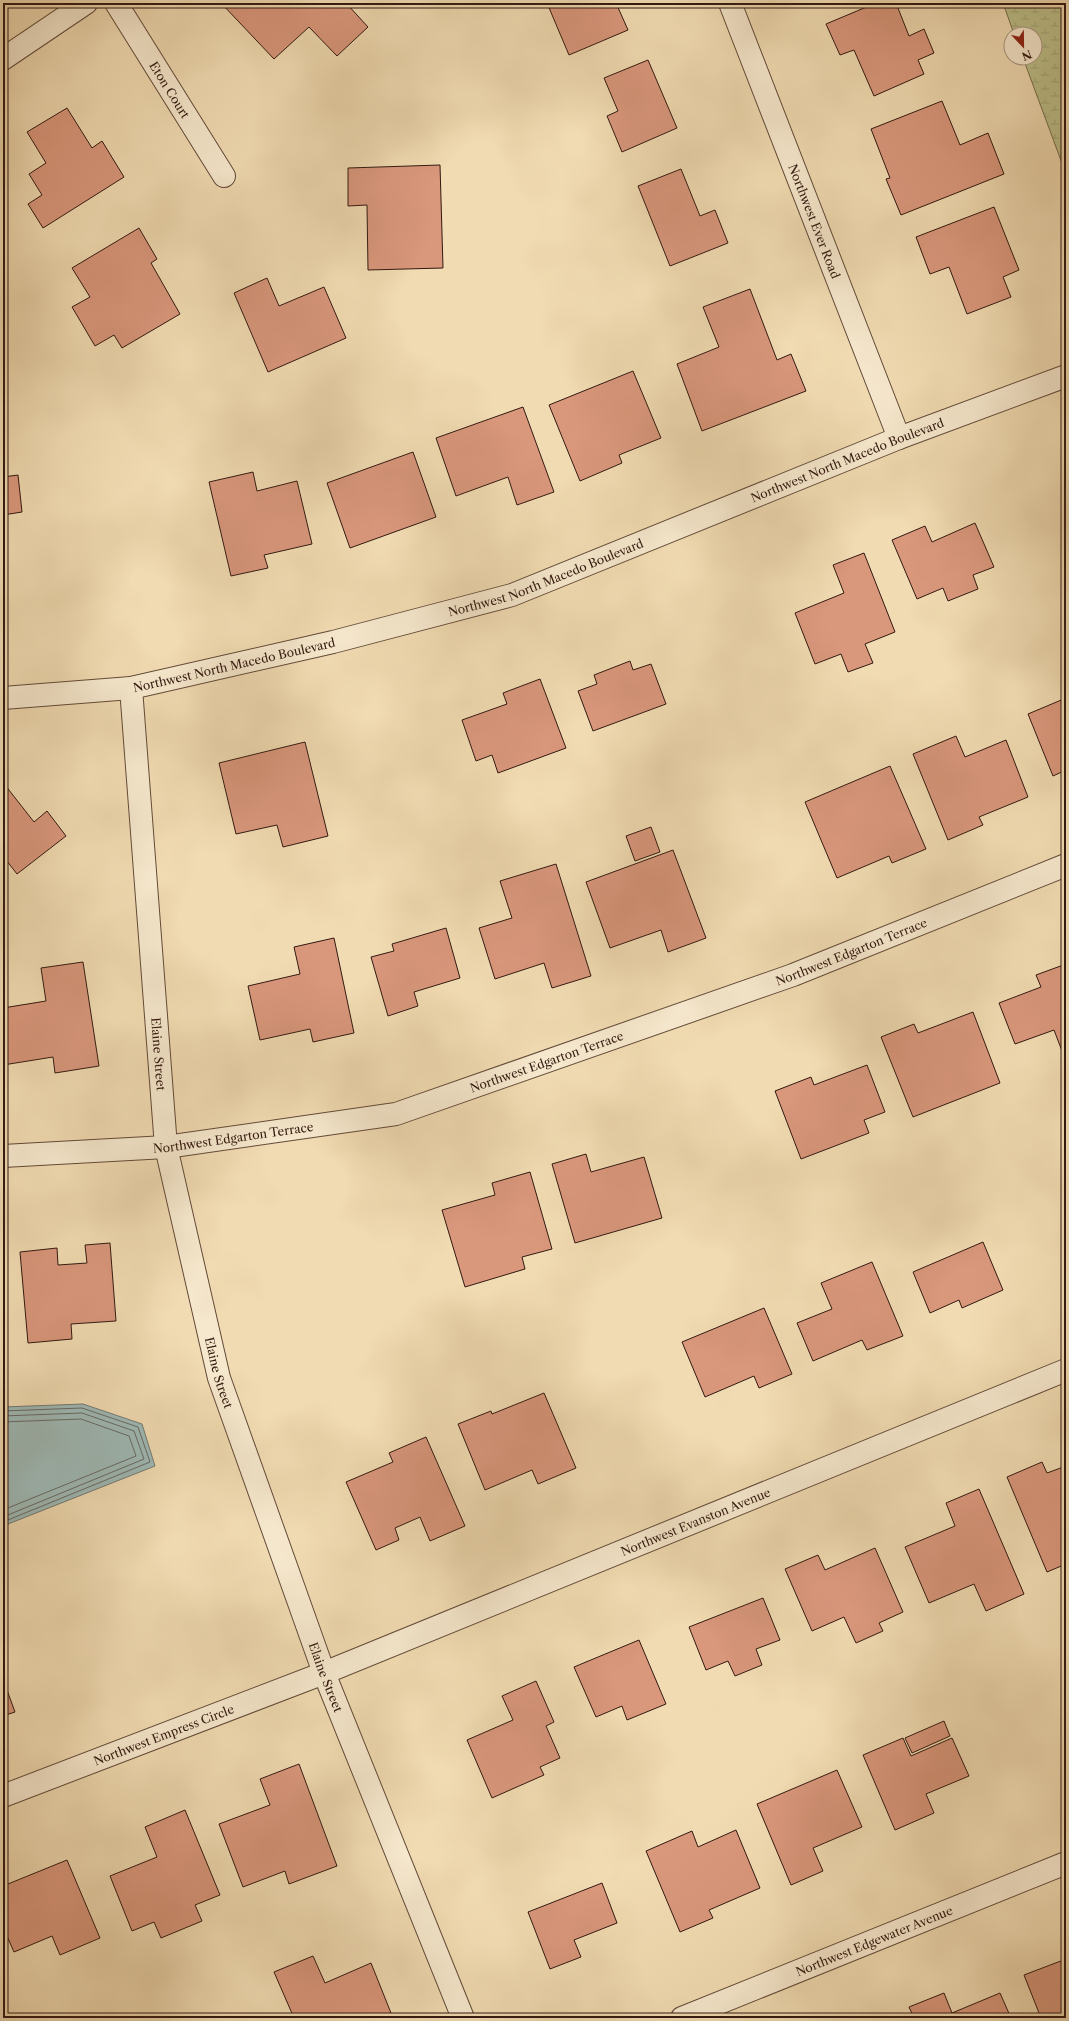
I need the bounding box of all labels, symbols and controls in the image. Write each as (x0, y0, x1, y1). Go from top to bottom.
north arrow (1003, 26, 1043, 66)
text: N (1019, 47, 1034, 64)
street label: Eton Court (147, 58, 194, 121)
street label: Northwest Ever Road (786, 162, 844, 281)
street label: Northwest North Macedo Boulevard (748, 414, 946, 505)
street label: Northwest North Macedo Boulevard (446, 535, 646, 619)
street label: Northwest North Macedo Boulevard (132, 634, 337, 695)
street label: Northwest Edgarton Terrace (773, 914, 929, 988)
street label: Elaine Street (149, 1017, 169, 1092)
street label: Northwest Edgarton Terrace (468, 1027, 626, 1095)
street label: Northwest Edgarton Terrace (152, 1118, 314, 1155)
street label: Elaine Street (202, 1335, 237, 1411)
street label: Northwest Evanston Avenue (618, 1484, 773, 1559)
street label: Elaine Street (306, 1640, 347, 1715)
street label: Northwest Empress Circle (91, 1701, 236, 1768)
street label: Northwest Edgewater Avenue (793, 1902, 955, 1979)

